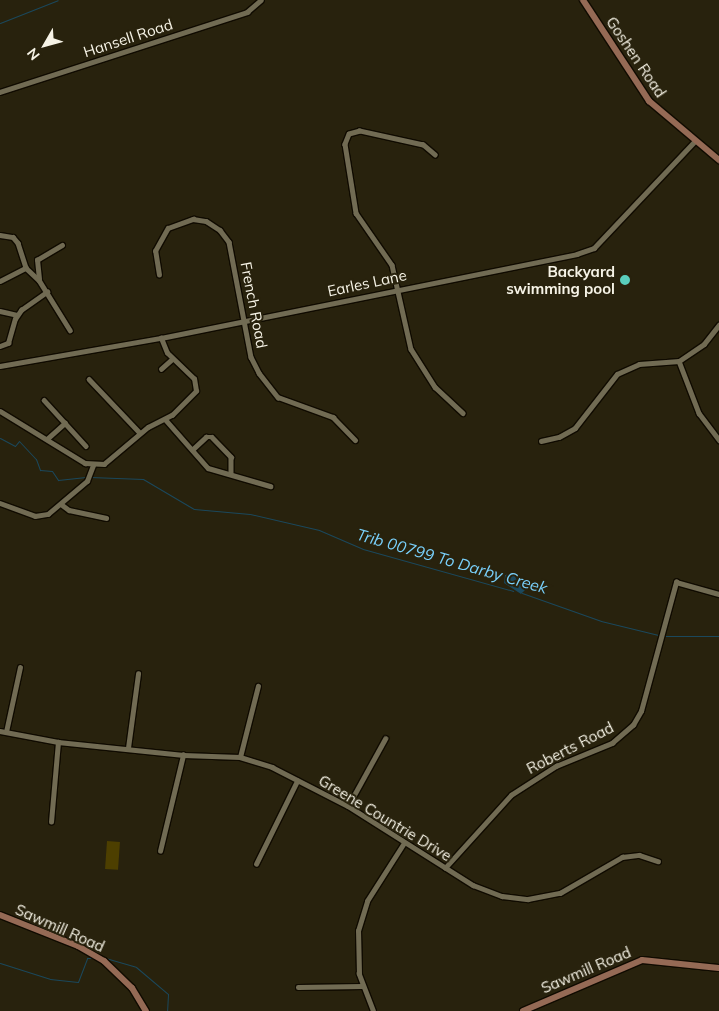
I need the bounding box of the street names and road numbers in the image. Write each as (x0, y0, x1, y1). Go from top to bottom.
street label: Goshen Road (602, 13, 670, 101)
street label: Hansell Road (81, 15, 175, 61)
street label: French Road (237, 260, 271, 350)
street label: Earles Lane (326, 266, 408, 300)
street label: Roberts Road (524, 718, 616, 778)
street label: Greene Countrie Drive (315, 771, 455, 865)
street label: Sawmill Road (13, 900, 107, 956)
street label: Sawmill Road (538, 943, 634, 997)

